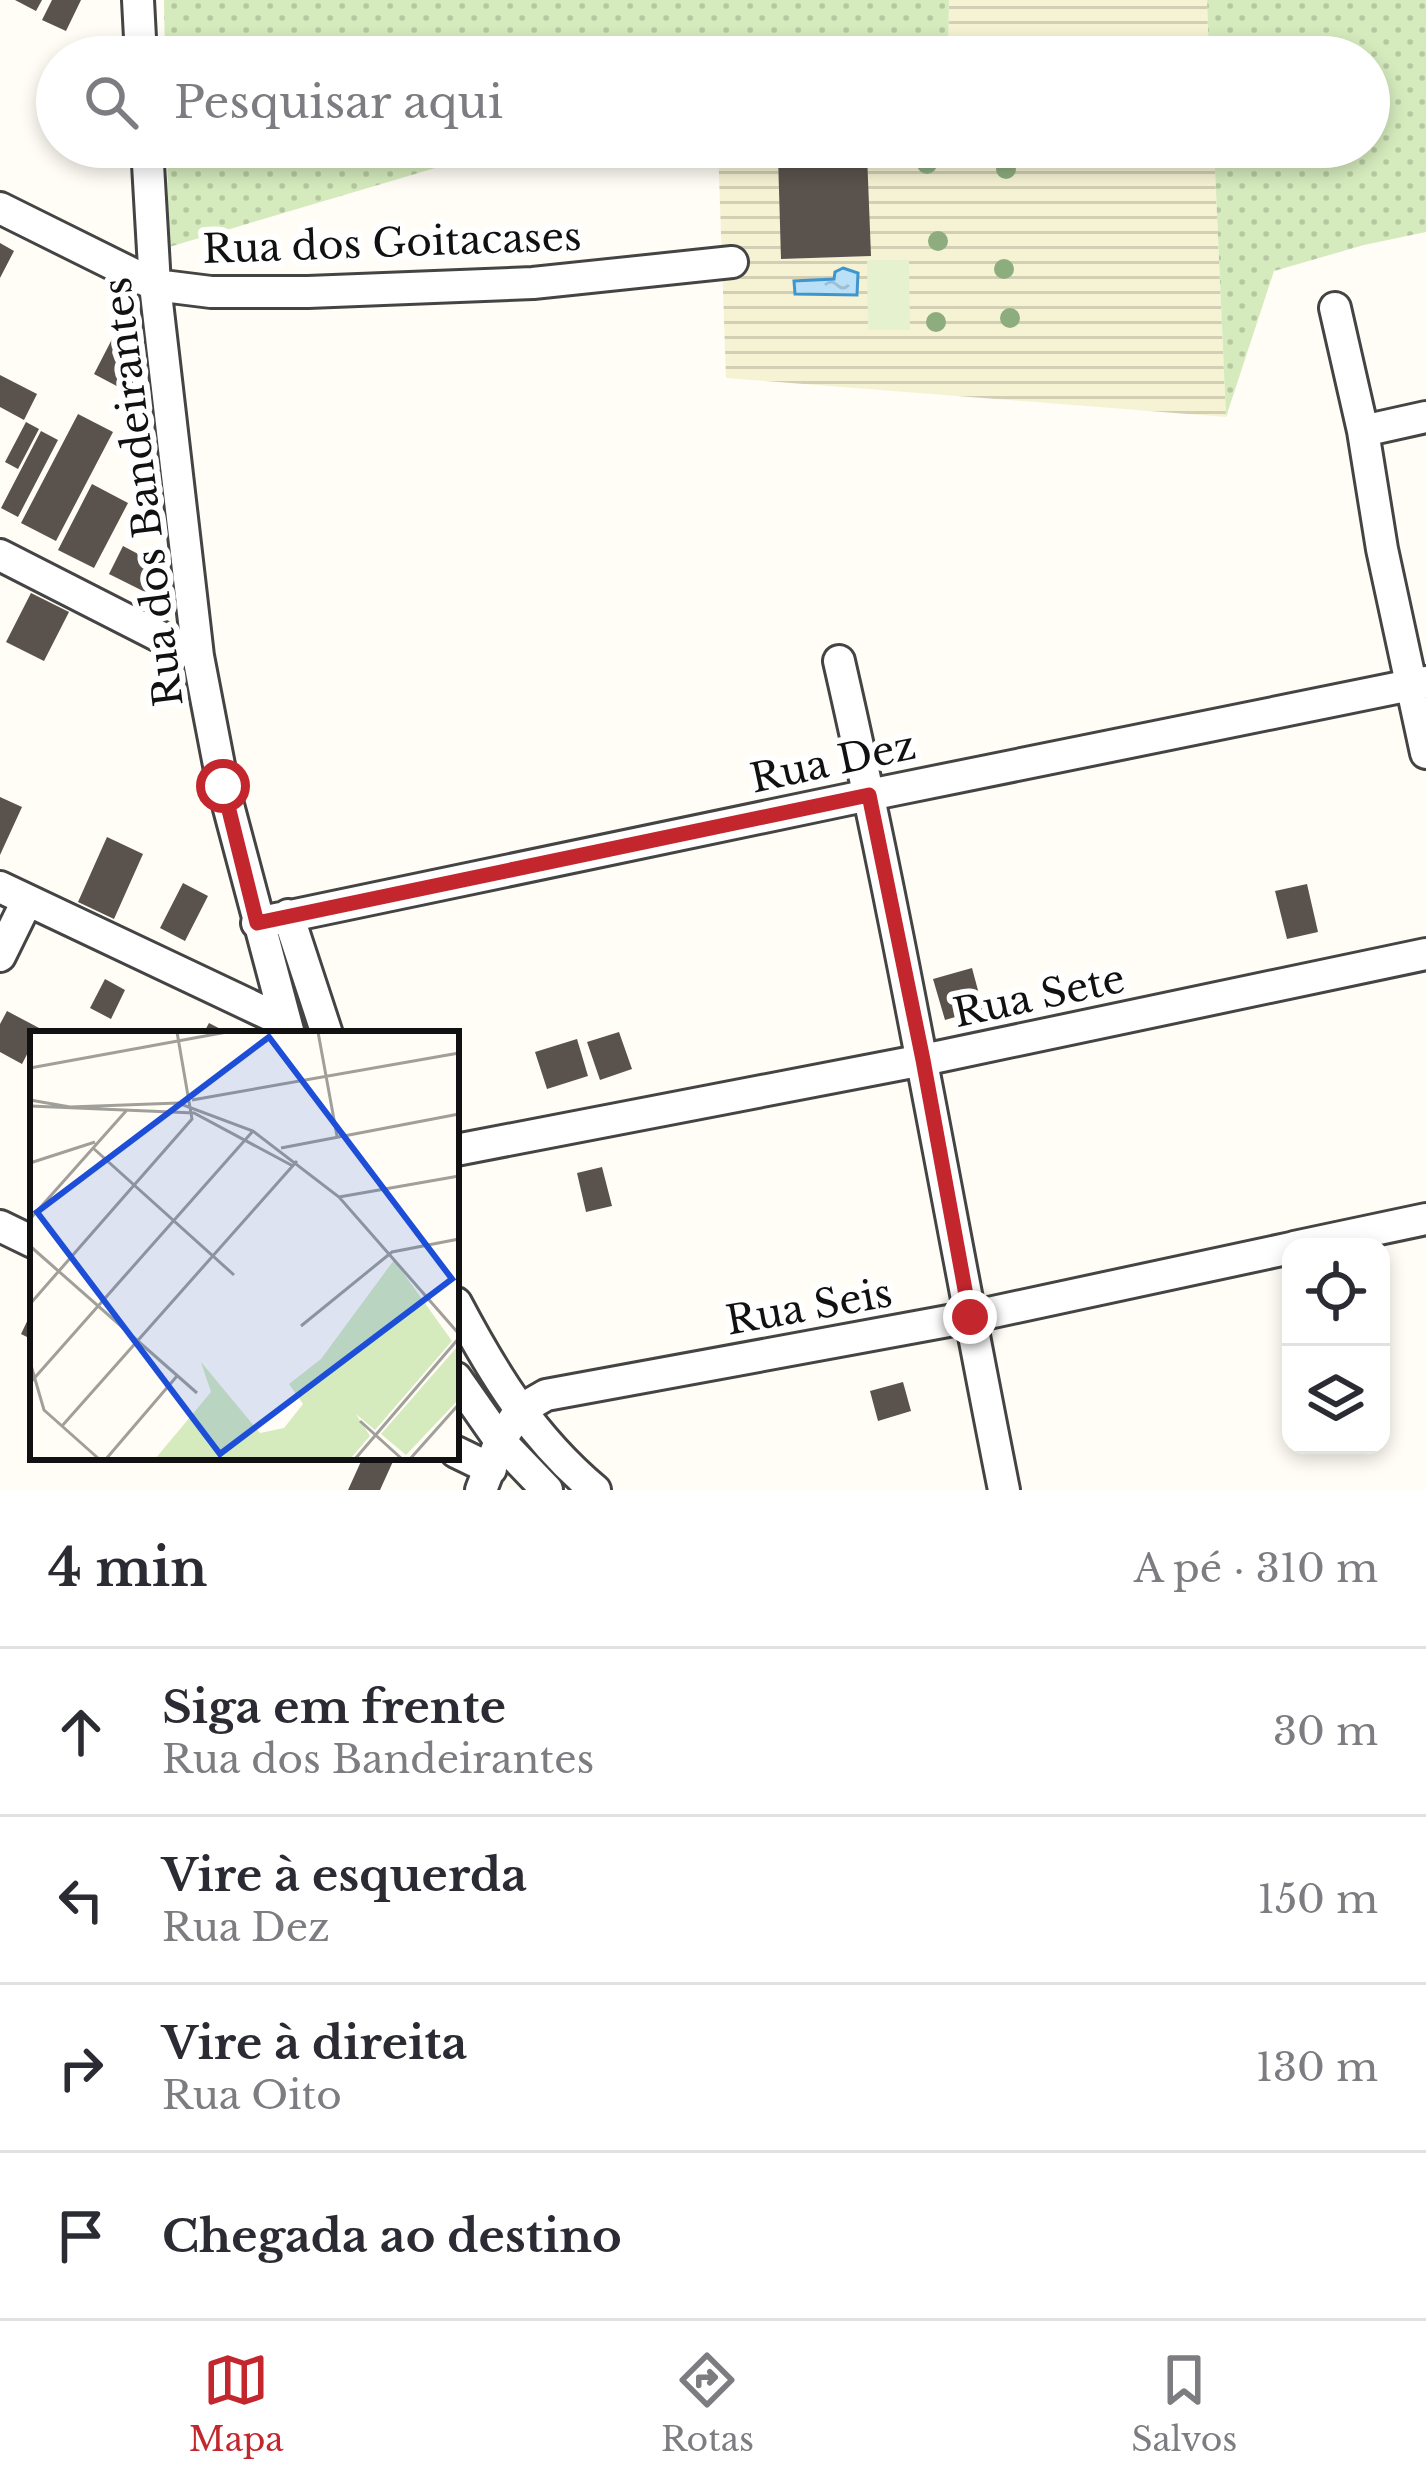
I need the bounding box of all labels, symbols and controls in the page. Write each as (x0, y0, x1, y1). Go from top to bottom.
search box (36, 36, 1390, 168)
icon: search (78, 69, 144, 135)
text: Pesquisar aqui (174, 74, 503, 130)
street label: Rua dos Goitacases (202, 212, 582, 274)
street label: Rua dos Bandeirantes (92, 275, 194, 709)
street label: Rua Dez (746, 721, 920, 803)
route start (196, 759, 250, 813)
street label: Rua Sete (949, 954, 1129, 1038)
inset map (30, 1031, 459, 1460)
map controls (1282, 1238, 1390, 1454)
button: locate (1282, 1238, 1390, 1346)
street label: Rua Seis (722, 1268, 896, 1346)
route end (943, 1290, 997, 1344)
button: layers (1282, 1346, 1390, 1454)
text: 4 min (48, 1537, 207, 1600)
text: A pé · 310 m (1134, 1544, 1378, 1593)
text: Siga em frente (162, 1679, 506, 1735)
icon: ahead (48, 1699, 114, 1765)
text: 30 m (1273, 1707, 1378, 1756)
text: Rua dos Bandeirantes (162, 1735, 594, 1784)
text: Vire à esquerda (162, 1847, 527, 1903)
icon: left (48, 1867, 114, 1933)
text: 150 m (1258, 1875, 1378, 1924)
text: Rua Dez (162, 1903, 330, 1952)
text: Vire à direita (162, 2015, 467, 2071)
icon: right (48, 2035, 114, 2101)
text: 130 m (1256, 2043, 1378, 2092)
text: Rua Oito (162, 2071, 342, 2120)
icon: arrive (48, 2203, 114, 2269)
text: Chegada ao destino (162, 2208, 622, 2264)
tab: Mapa (189, 2347, 284, 2460)
tab: Rotas (661, 2347, 754, 2460)
tab: Salvos (1131, 2347, 1237, 2460)

